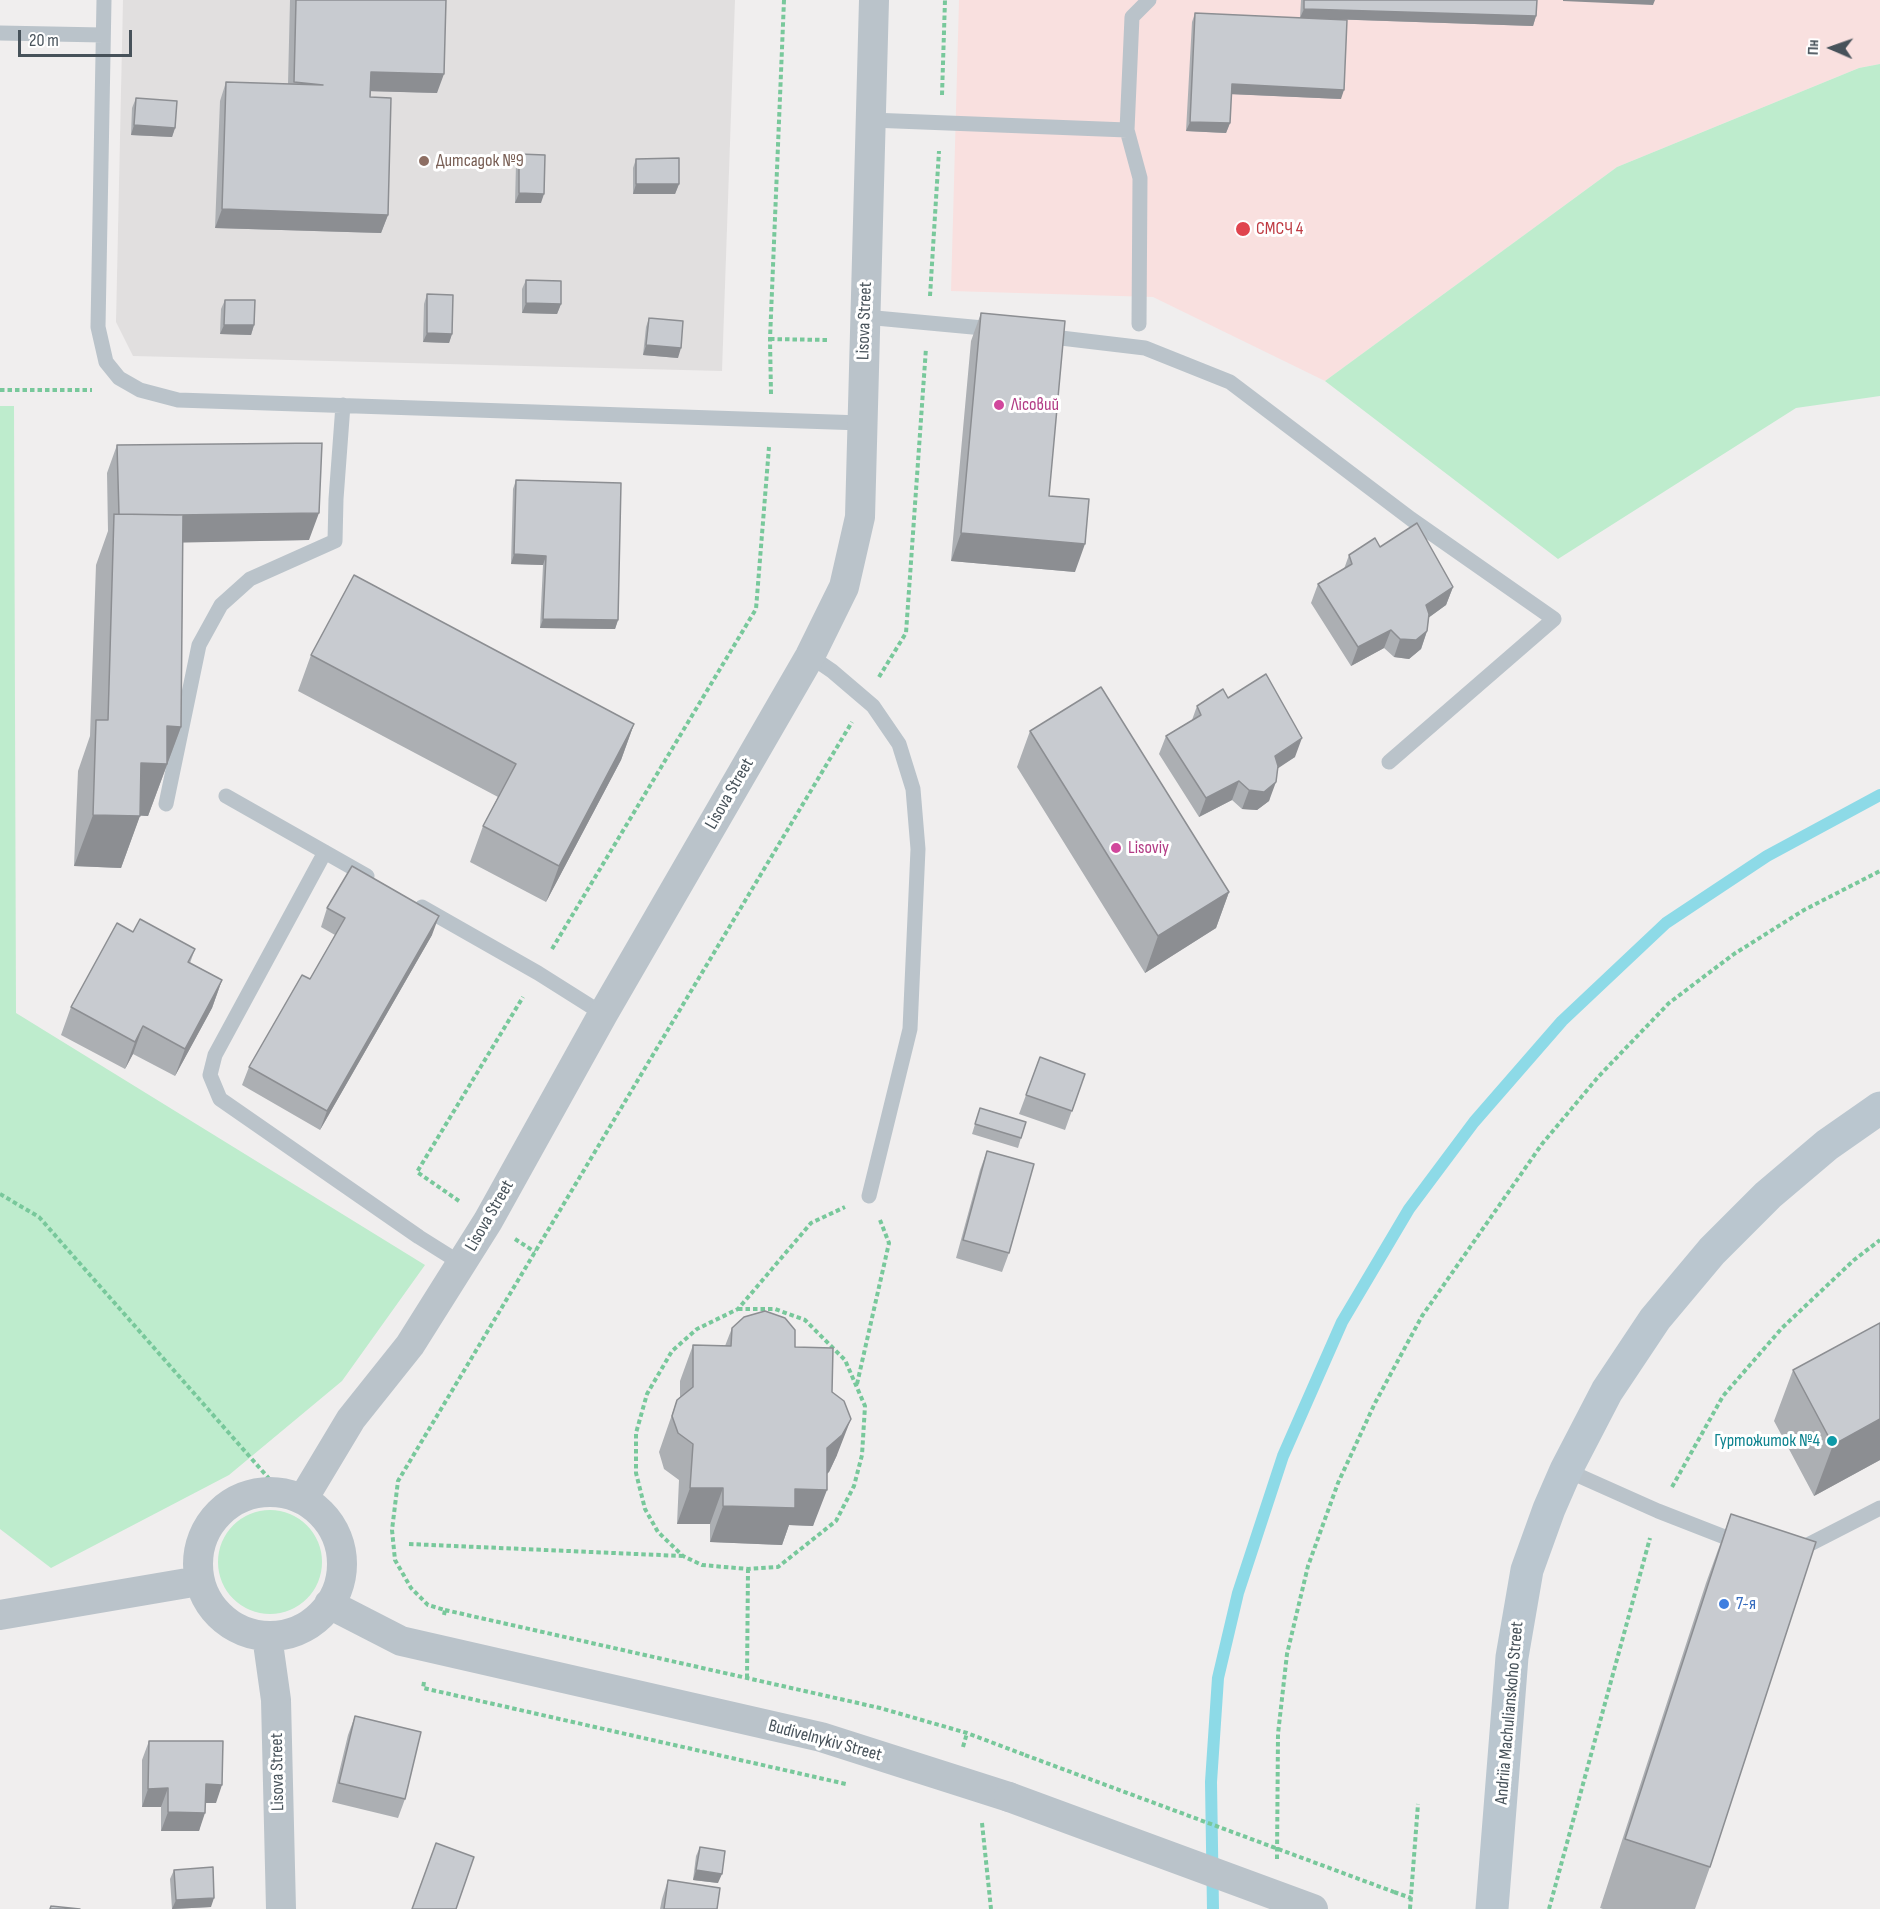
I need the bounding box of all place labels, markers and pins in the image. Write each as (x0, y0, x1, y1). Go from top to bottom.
place label: Дитсадок №9 (436, 150, 524, 172)
marker: Дитсадок №9 (417, 154, 431, 168)
place label: СМСЧ 4 (1256, 218, 1303, 240)
marker: СМСЧ 4 (1234, 220, 1252, 238)
place label: Лісовий (1011, 394, 1059, 416)
marker: Лісовий (992, 398, 1006, 412)
place label: Lisoviy (1128, 837, 1169, 859)
marker: Lisoviy (1109, 841, 1123, 855)
place label: Гуртожиток №4 (1714, 1430, 1820, 1452)
marker: Гуртожиток №4 (1825, 1434, 1839, 1448)
place label: 7-я (1736, 1593, 1756, 1615)
marker: 7-я (1717, 1597, 1731, 1611)

